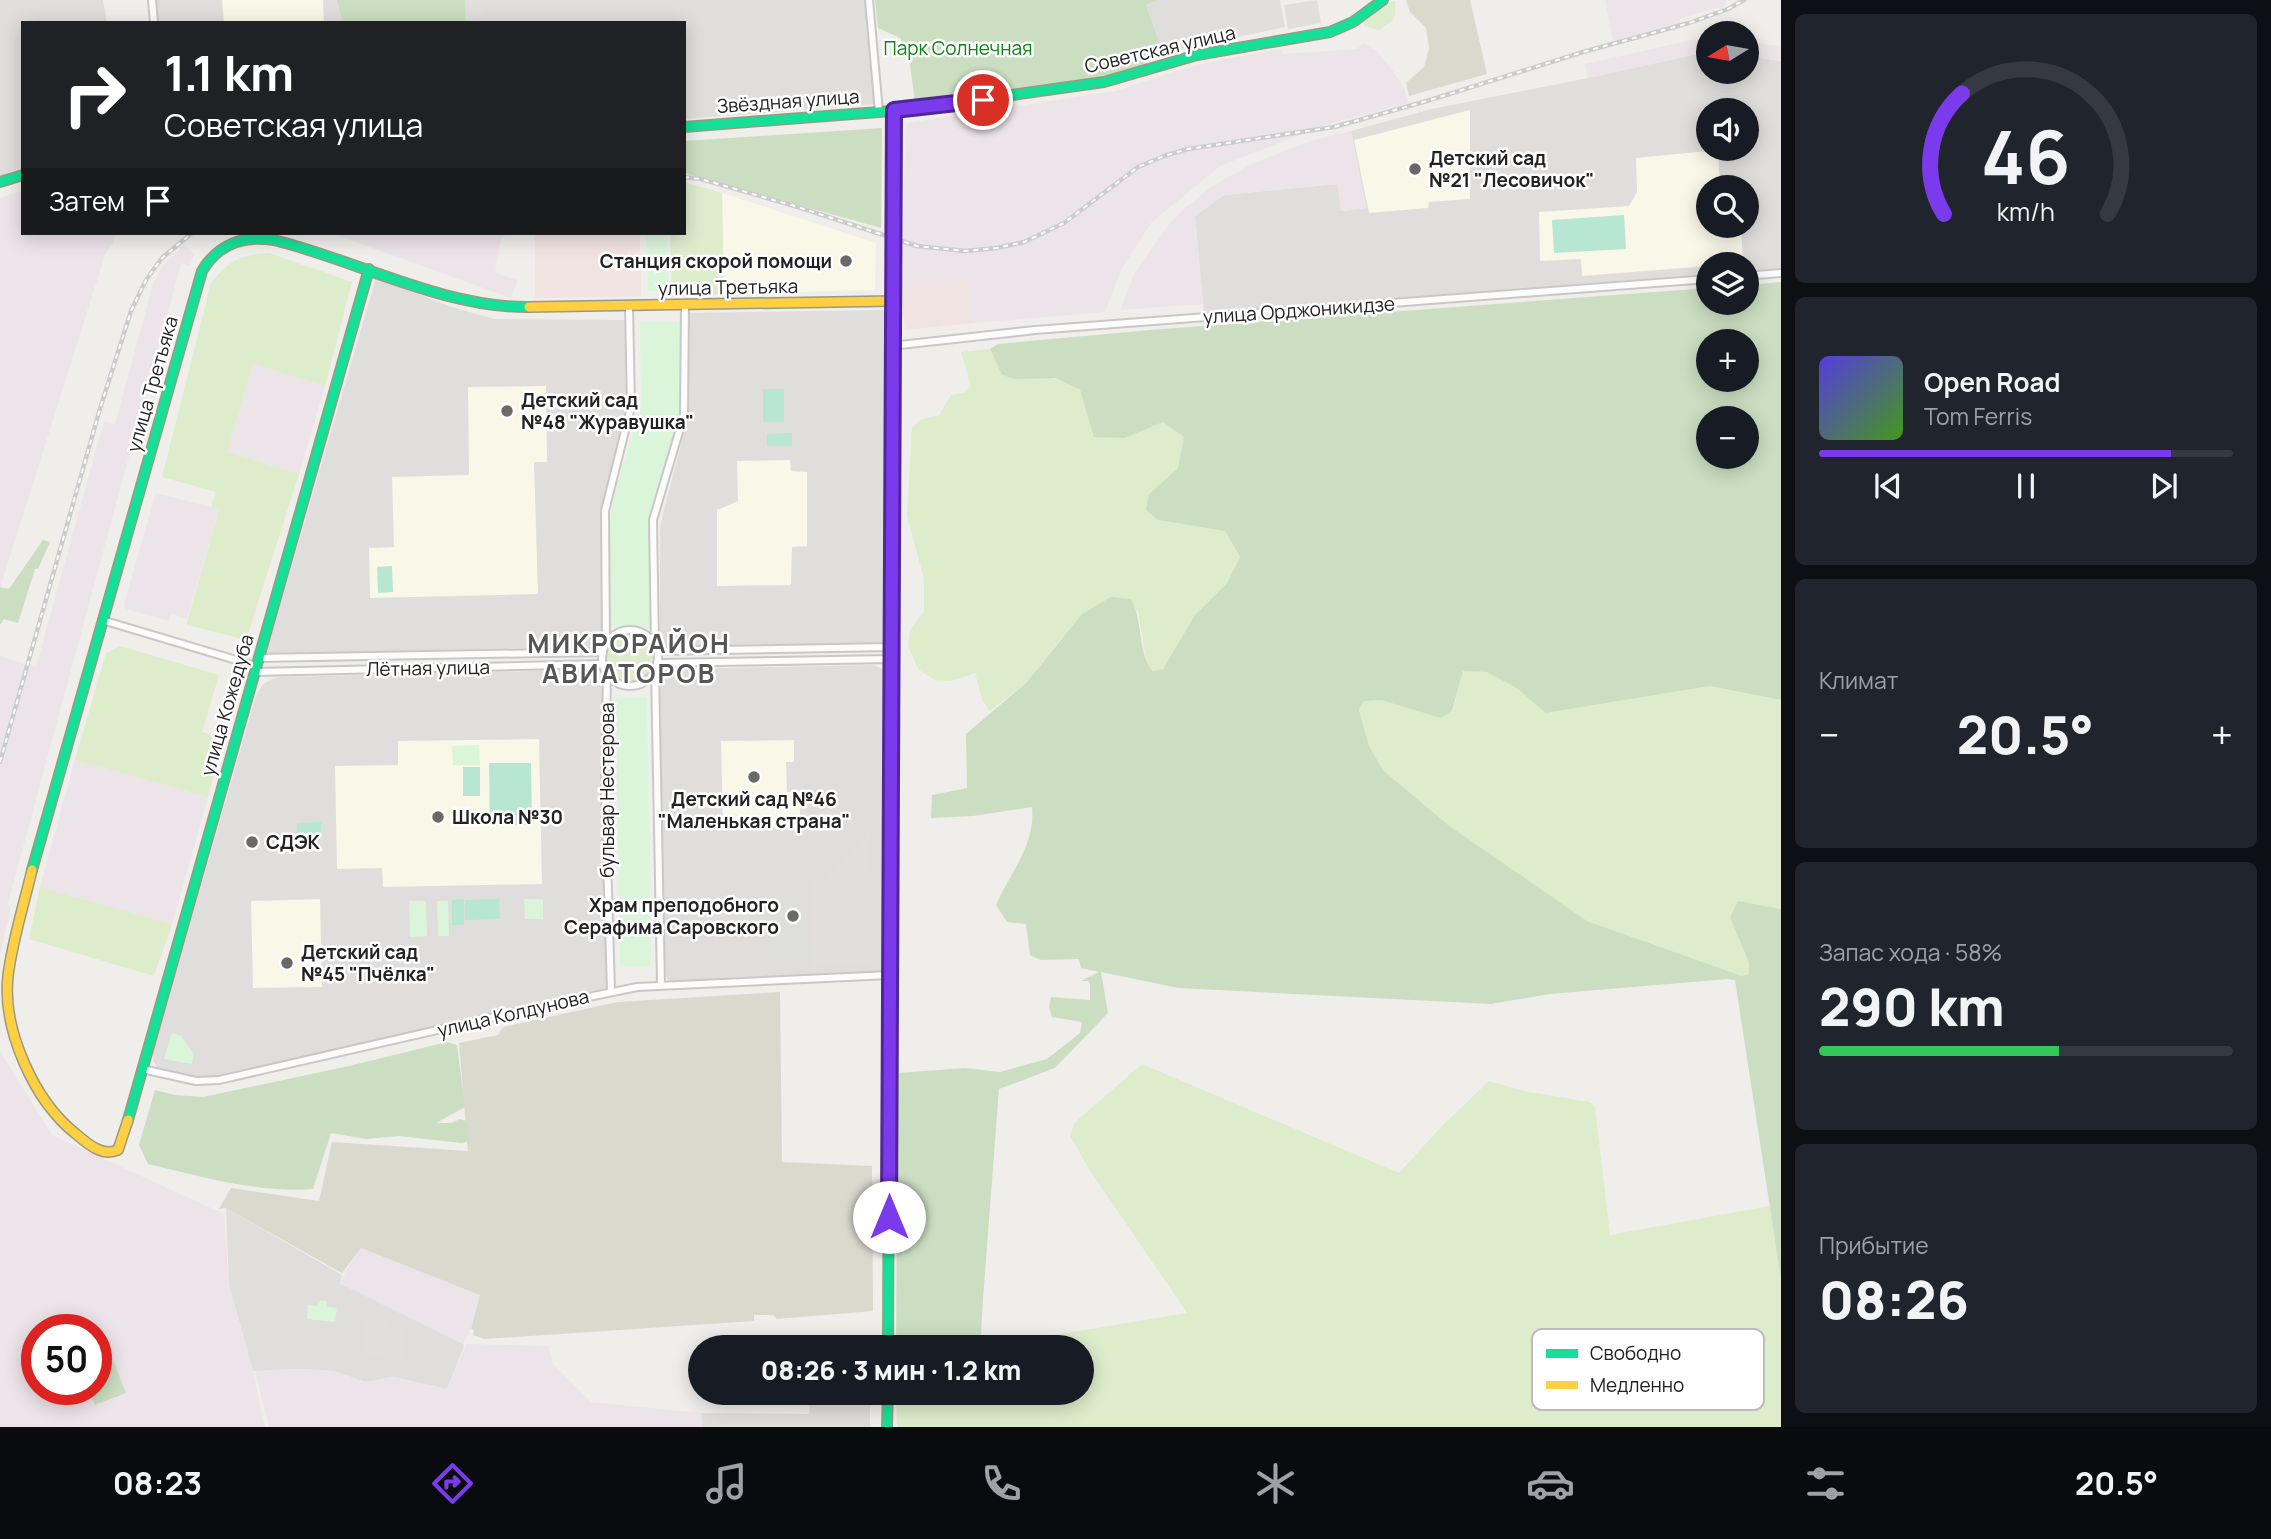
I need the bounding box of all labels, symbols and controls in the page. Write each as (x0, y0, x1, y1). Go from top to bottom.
street label: Советская улица (1082, 19, 1238, 79)
north arrow (1696, 21, 1759, 84)
map controls (1696, 21, 1759, 469)
park label: Парк Солнечная (884, 35, 1032, 61)
text: 1.1 km (164, 39, 294, 106)
icon: right (49, 49, 140, 140)
pin (953, 70, 1013, 130)
icon: arrive (964, 81, 1002, 119)
street label: Звёздная улица (716, 83, 860, 119)
button: sound (1696, 98, 1759, 161)
text: Советская улица (164, 103, 423, 147)
text: 46 (1981, 107, 2071, 207)
place label: Детский сад №21 "Лесовичок" (1429, 145, 1594, 193)
marker: Детский сад №21 "Лесовичок" (1407, 161, 1423, 177)
button: search (1696, 175, 1759, 238)
icon: arrive (139, 182, 177, 220)
text: Затем (49, 183, 125, 219)
text: km/h (1997, 194, 2055, 229)
place label: Станция скорой помощи (600, 248, 832, 274)
button: layers (1696, 252, 1759, 315)
marker: Станция скорой помощи (838, 253, 854, 269)
street label: улица Третьяка (658, 273, 798, 301)
street label: улица Орджоникидзе (1202, 290, 1396, 330)
street label: улица Третьяка (120, 313, 184, 455)
button: + (1696, 329, 1759, 392)
text: Open Road (1924, 364, 2060, 400)
place label: Детский сад №48 "Журавушка" (521, 387, 694, 435)
text: Tom Ferris (1924, 400, 2032, 432)
marker: Детский сад №48 "Журавушка" (499, 403, 515, 419)
button: − (1696, 406, 1759, 469)
icon: previous (1869, 467, 1907, 505)
icon: pause (2007, 467, 2045, 505)
icon: next (2145, 467, 2183, 505)
district label: МИКРОРАЙОН АВИАТОРОВ (527, 625, 731, 691)
street label: улица Кожедуба (194, 631, 260, 779)
street label: Лётная улица (366, 654, 490, 682)
text: Климат (1819, 664, 1898, 696)
text: 20.5° (1957, 699, 2094, 770)
street label: бульвар Нестерова (594, 702, 620, 878)
text: − (1819, 708, 1840, 760)
text: + (2211, 708, 2233, 760)
marker: Детский сад №46 "Маленькая страна" (746, 769, 762, 785)
place label: Детский сад №46 "Маленькая страна" (658, 786, 850, 834)
place label: Школа №30 (452, 804, 563, 830)
marker: Школа №30 (430, 809, 446, 825)
place label: СДЭК (266, 829, 321, 855)
marker: СДЭК (244, 834, 260, 850)
place label: Храм преподобного Серафима Саровского (564, 892, 779, 940)
marker: Храм преподобного Серафима Саровского (785, 908, 801, 924)
text: Запас хода · 58% (1819, 936, 2002, 968)
place label: Детский сад №45 "Пчёлка" (301, 939, 435, 987)
marker: Детский сад №45 "Пчёлка" (279, 955, 295, 971)
text: 290 km (1819, 971, 2005, 1042)
street label: улица Колдунова (435, 983, 591, 1043)
position arrow (852, 1180, 926, 1254)
text: Прибытие (1819, 1229, 1929, 1261)
text: 08:26 (1819, 1264, 1969, 1335)
speed limit sign: 50 (21, 1314, 112, 1405)
legend (1532, 1329, 1764, 1410)
text: Свободно (1590, 1340, 1681, 1366)
text: 08:26 · 3 мин · 1.2 km (761, 1352, 1021, 1388)
text: Медленно (1590, 1372, 1684, 1398)
icon: directions (428, 1459, 477, 1508)
icon: music (702, 1459, 751, 1508)
icon: phone (977, 1459, 1026, 1508)
icon: climate (1251, 1459, 1300, 1508)
icon: car (1526, 1459, 1575, 1508)
icon: filters (1801, 1459, 1850, 1508)
text: 08:23 (113, 1461, 202, 1505)
text: 20.5° (2075, 1461, 2158, 1505)

